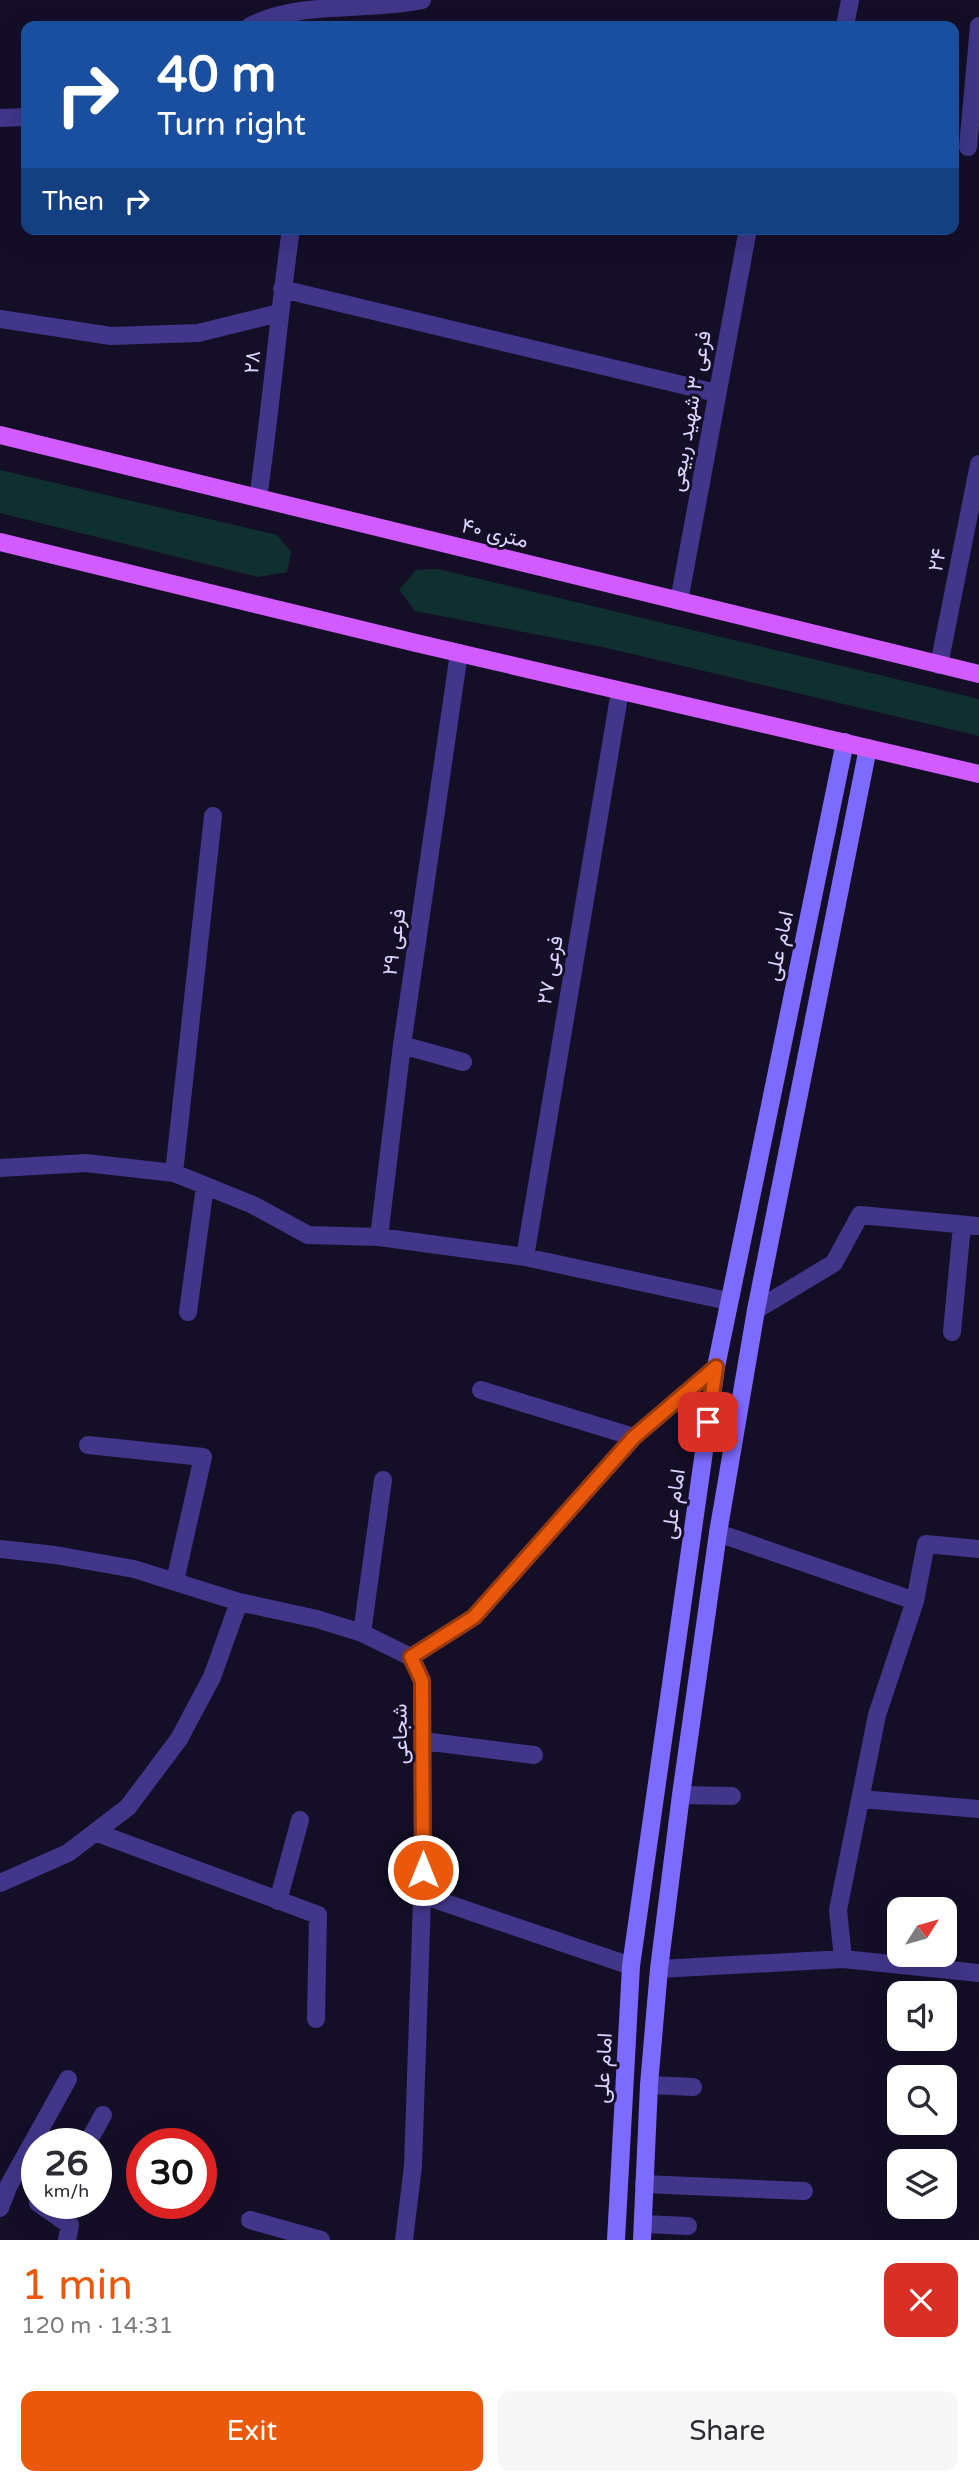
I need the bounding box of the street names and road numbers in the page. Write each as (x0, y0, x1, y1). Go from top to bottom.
street label: فرعی ۳ شهید ربیعی (664, 329, 717, 493)
street label: ۲۸ (239, 349, 266, 375)
street label: ۴۰ متری (459, 513, 531, 554)
street label: ۲۴ (923, 546, 952, 574)
street label: فرعی ۲۹ (377, 907, 412, 977)
street label: امام علی (760, 909, 800, 984)
street label: فرعی ۲۷ (532, 934, 569, 1006)
street label: امام علی (656, 1467, 692, 1541)
street label: شجاعی (387, 1703, 414, 1765)
street label: امام علی (589, 2032, 619, 2104)

